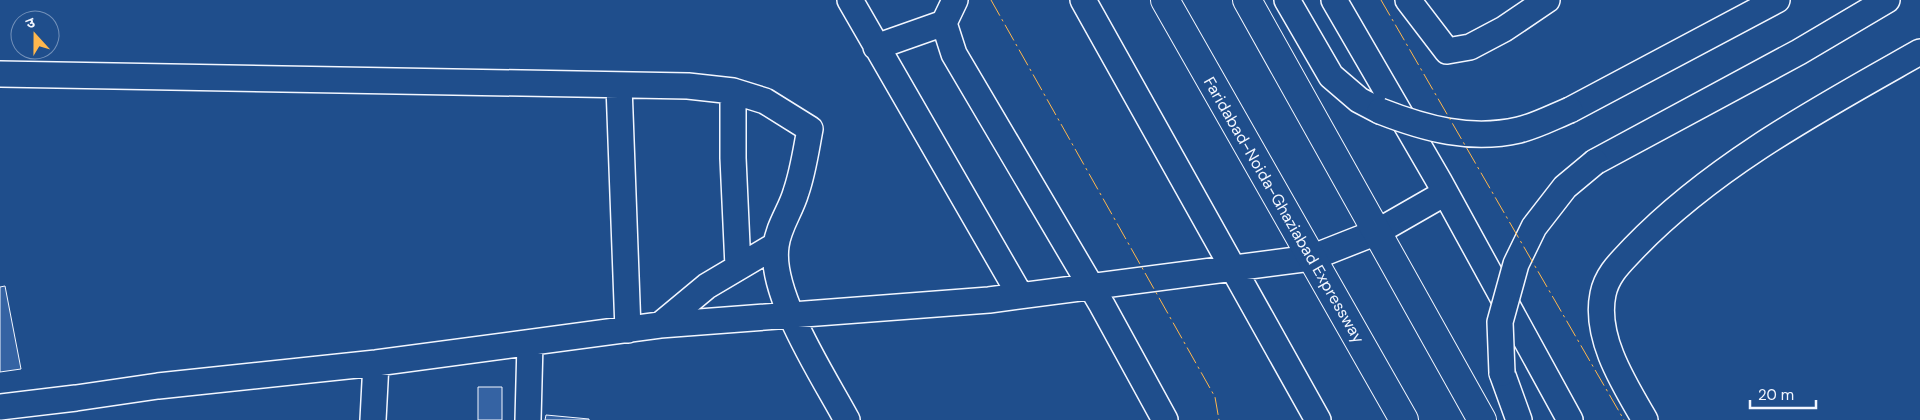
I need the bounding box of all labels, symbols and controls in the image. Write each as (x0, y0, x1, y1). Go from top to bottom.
north arrow (10, 10, 60, 60)
text: उ (23, 13, 38, 33)
street label: Faridabad-Noida-Ghaziabad Expressway (1199, 73, 1369, 347)
scale bar (1750, 378, 1816, 410)
text: 20 m (1758, 385, 1794, 405)

